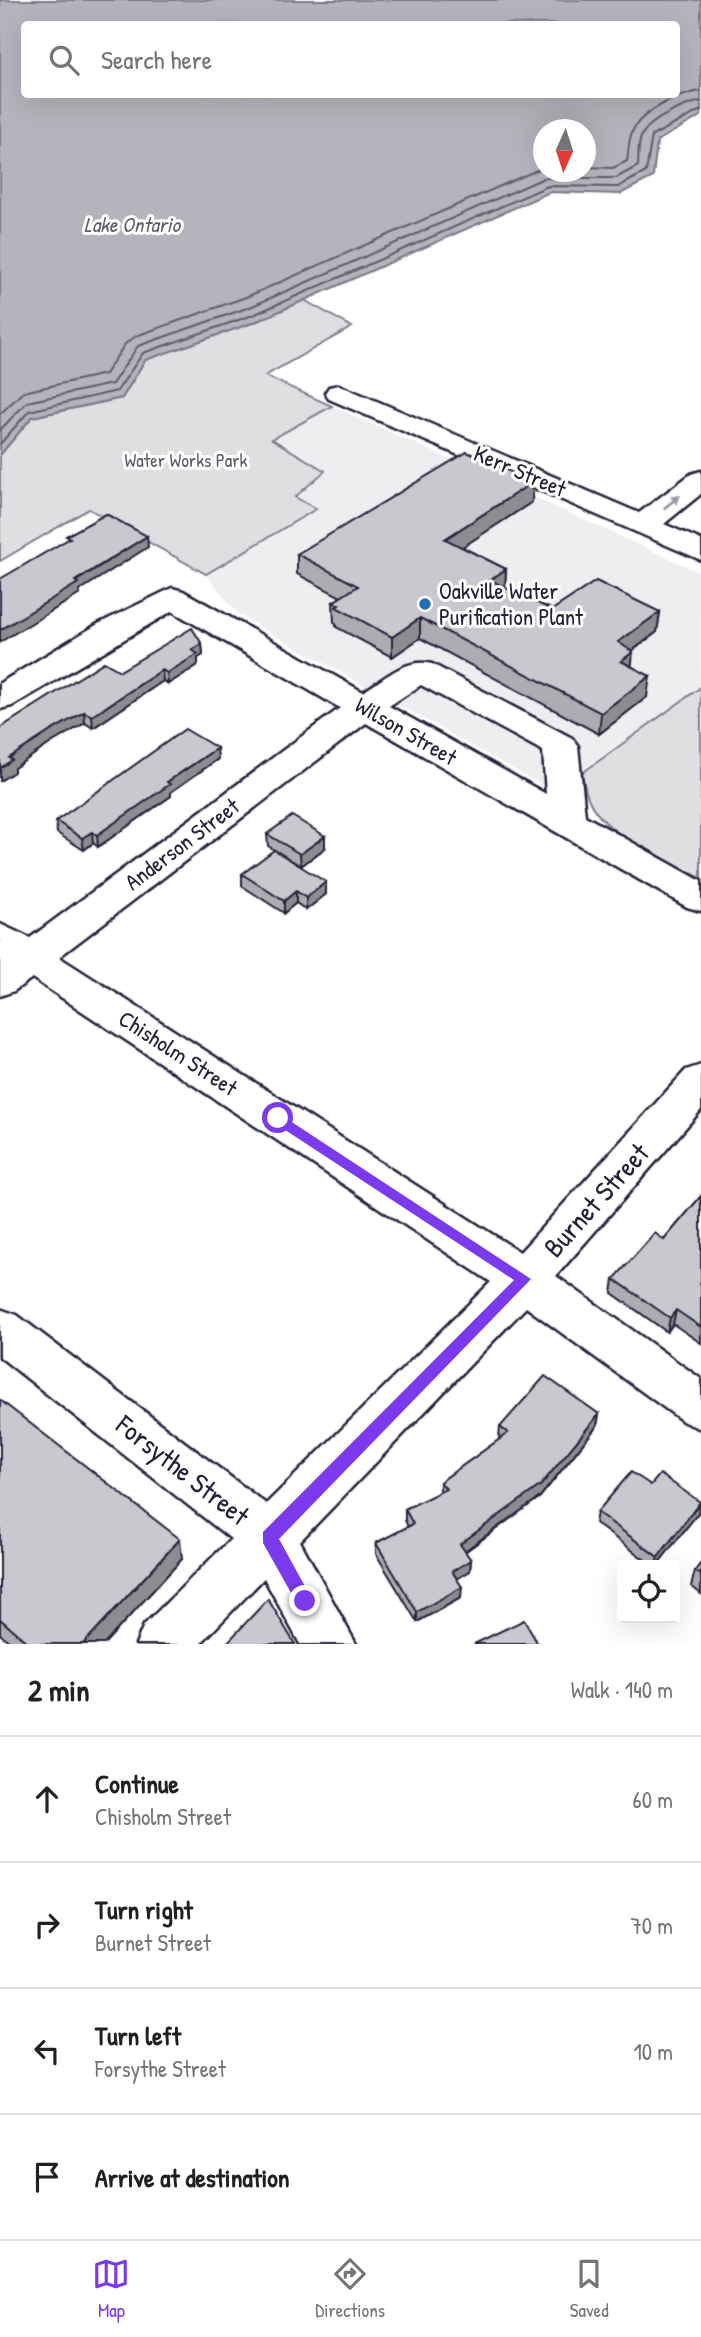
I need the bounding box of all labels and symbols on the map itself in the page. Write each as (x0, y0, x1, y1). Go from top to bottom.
north arrow (533, 119, 596, 182)
water label: Lake Ontario (84, 210, 181, 239)
street label: Kerr Street (469, 437, 572, 504)
park label: Water Works Park (125, 447, 248, 473)
one-way arrow (663, 496, 681, 510)
place label: Oakville Water Purification Plant (439, 575, 584, 632)
marker: Oakville Water Purification Plant (417, 596, 433, 612)
street label: Wilson Street (350, 689, 464, 773)
street label: Anderson Street (118, 790, 246, 897)
street label: Chisholm Street (113, 1003, 245, 1103)
route start (262, 1102, 293, 1133)
street label: Burnet Street (535, 1135, 658, 1265)
street label: Forsythe Street (108, 1405, 258, 1534)
route end (289, 1585, 320, 1616)

